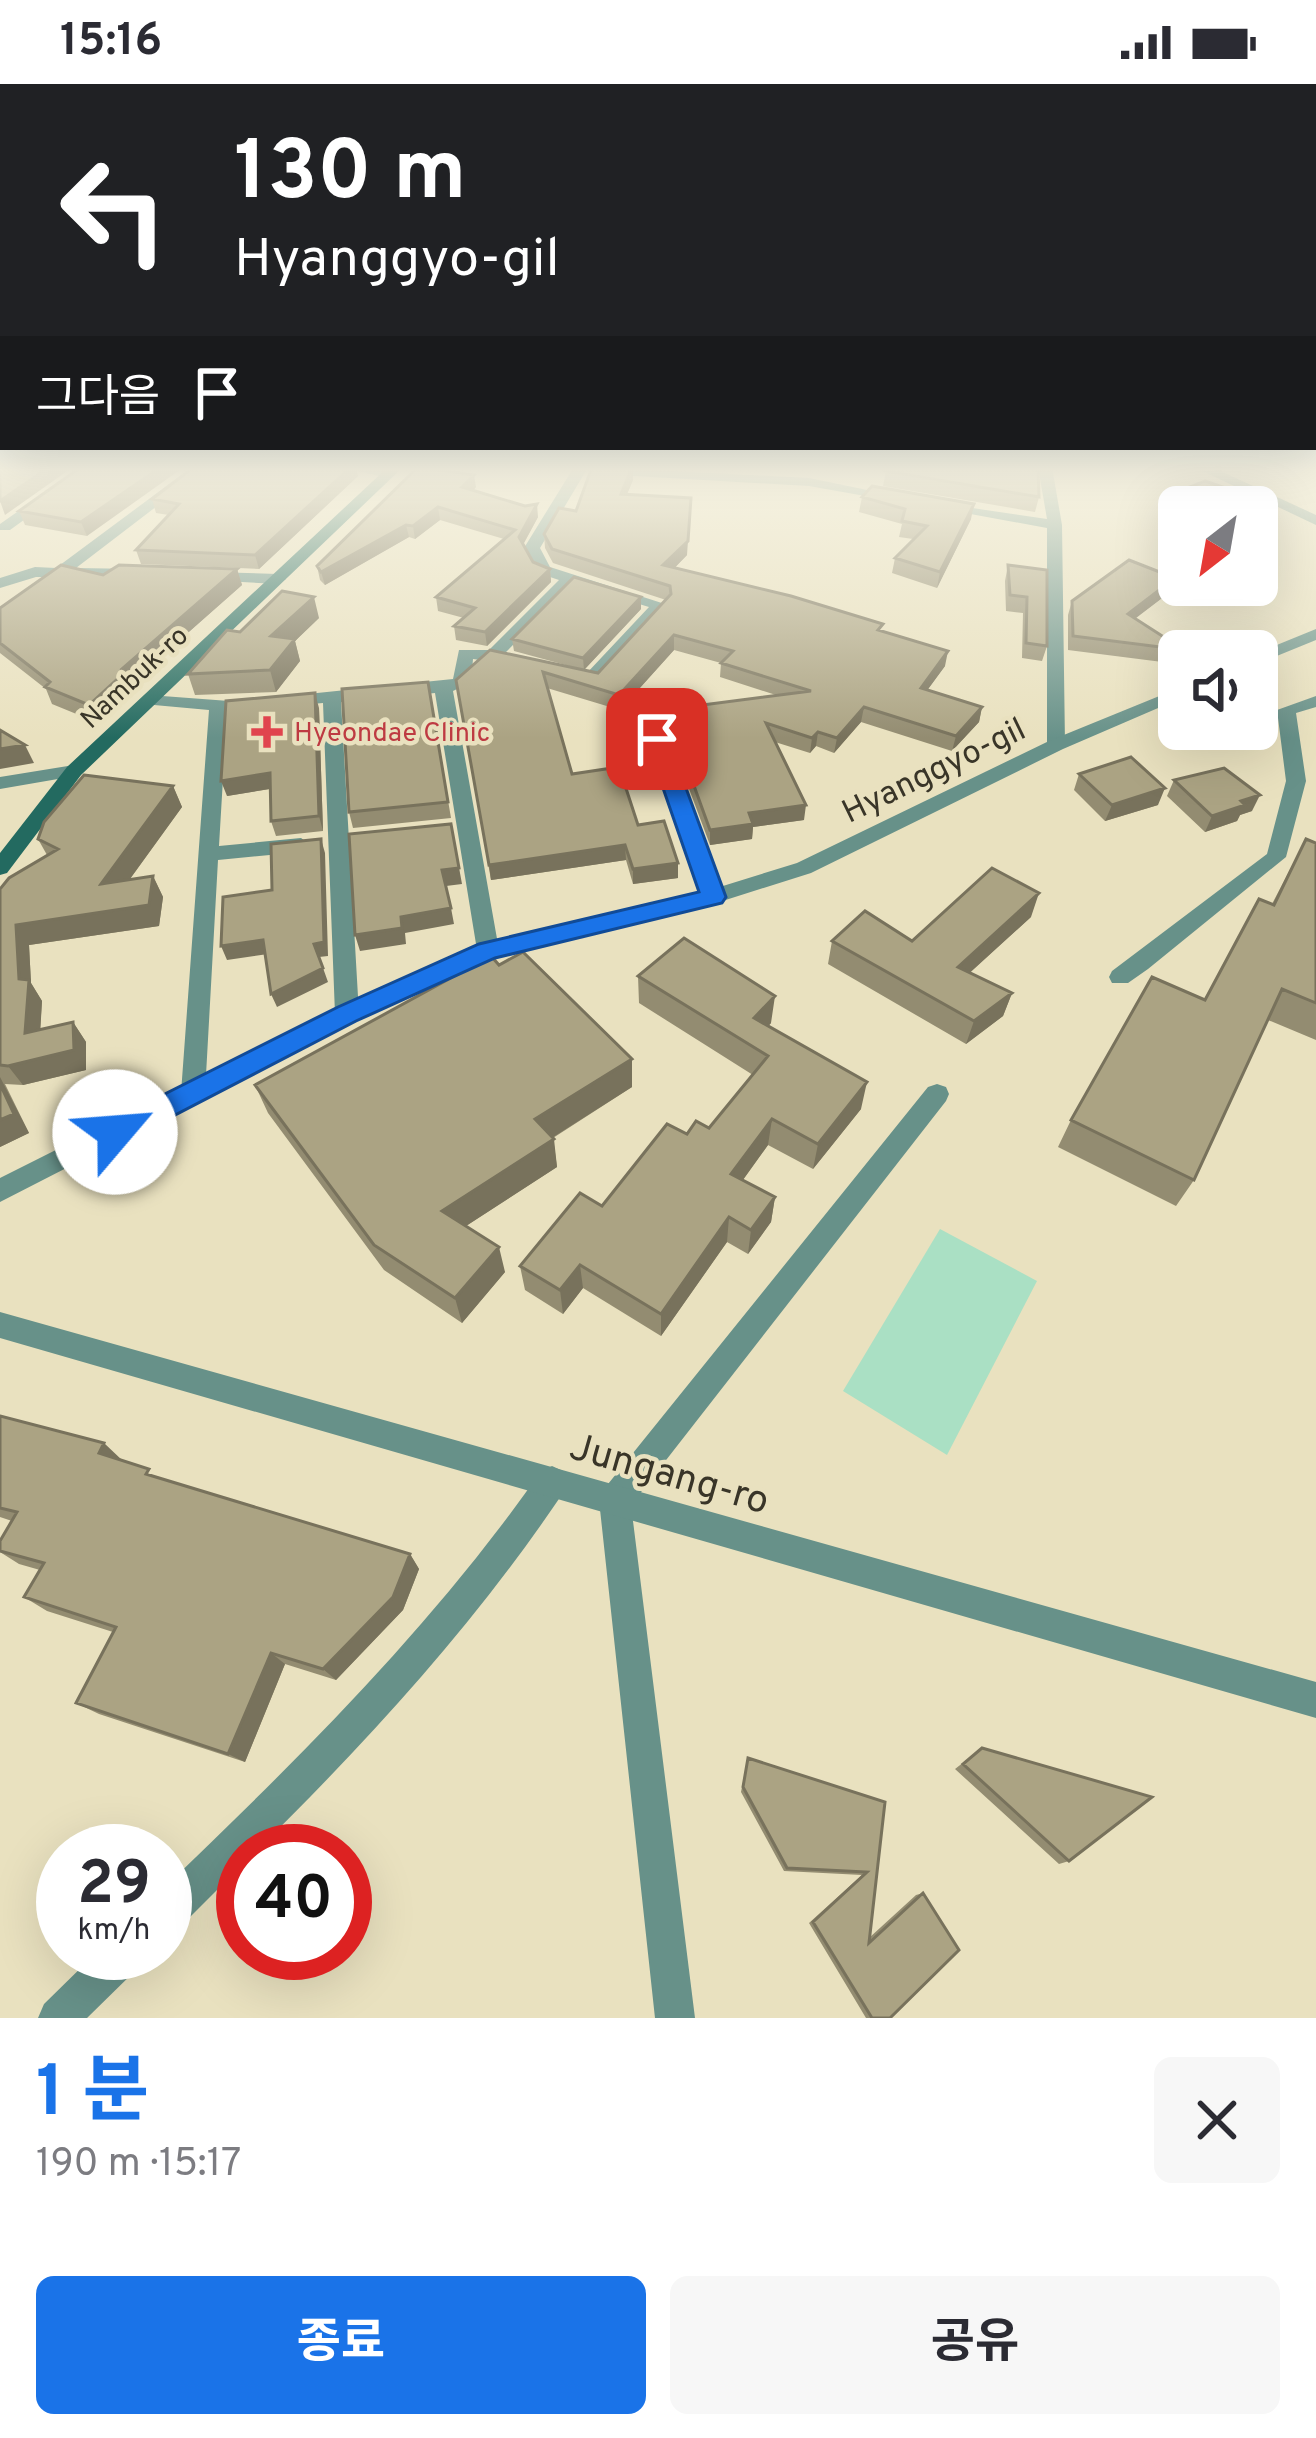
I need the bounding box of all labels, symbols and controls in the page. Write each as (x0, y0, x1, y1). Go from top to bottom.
text: 15:16 (60, 14, 162, 71)
text: 130 m (234, 123, 466, 229)
icon: left (36, 132, 192, 288)
text: Hyanggyo-gil (234, 227, 560, 296)
icon: arrive (184, 360, 250, 426)
text: 그다음 (36, 371, 160, 428)
north arrow (1158, 486, 1278, 606)
map controls (1158, 486, 1278, 750)
street label: Nambuk-ro (74, 620, 196, 737)
button: sound (1158, 630, 1278, 750)
pin (606, 688, 708, 790)
icon: arrive (624, 706, 690, 772)
street label: Hyanggyo-gil (836, 710, 1033, 835)
marker: Hyeondae Clinic (251, 716, 283, 748)
place label: Hyeondae Clinic (294, 717, 490, 751)
position arrow (52, 1069, 178, 1195)
street label: Jungang-ro (563, 1424, 774, 1528)
speed limit sign: 40 (216, 1824, 372, 1980)
text: 29 (77, 1849, 151, 1925)
text: km/h (78, 1913, 150, 1950)
text: 1 분 (36, 2050, 149, 2142)
button: close (1154, 2057, 1280, 2183)
text: 190 m · 15:17 (36, 2141, 241, 2190)
button: 종료 (36, 2276, 646, 2414)
button: 공유 (670, 2276, 1280, 2414)

